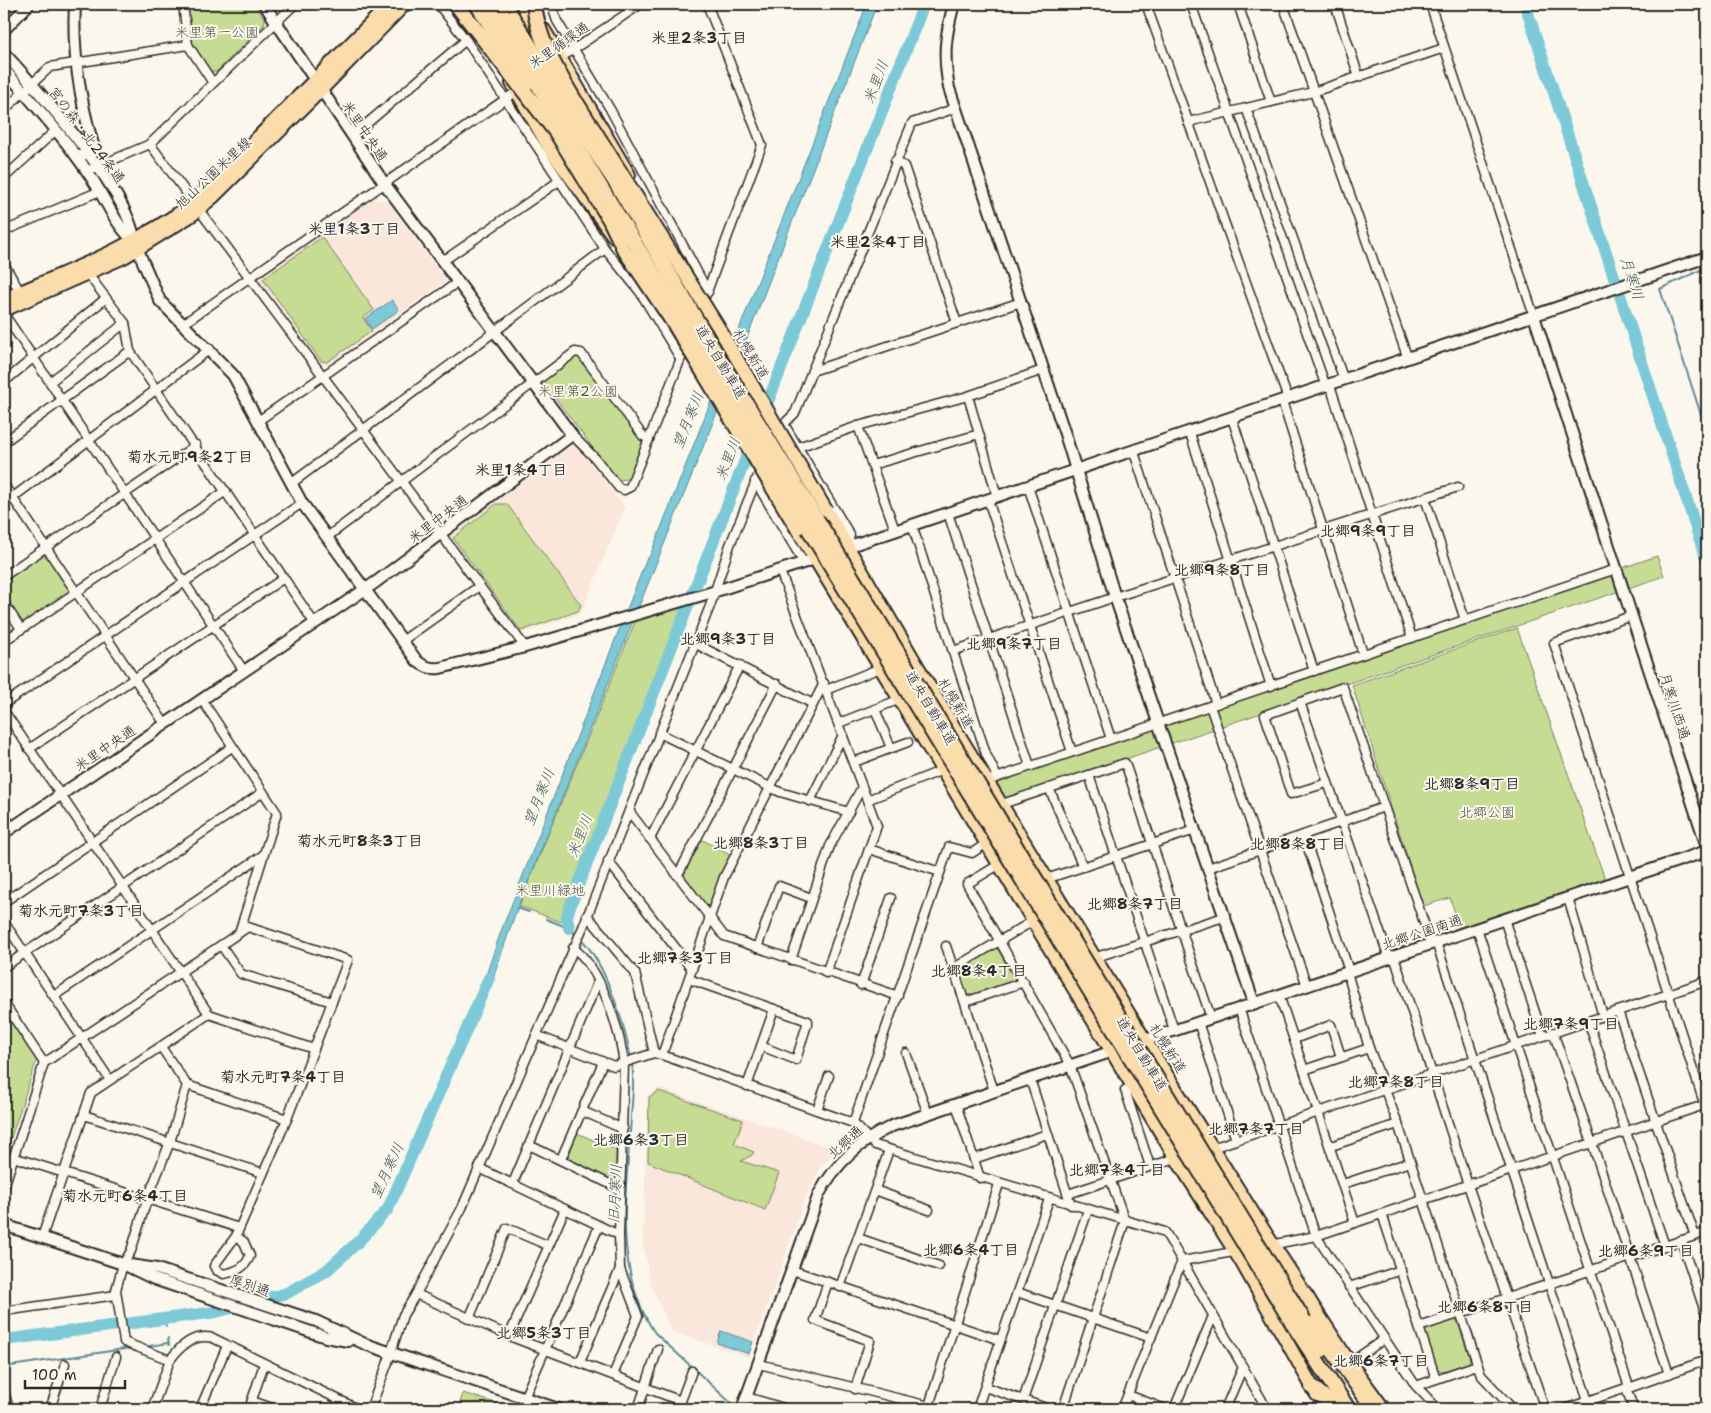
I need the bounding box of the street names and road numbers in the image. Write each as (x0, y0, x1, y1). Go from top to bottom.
street label: 米里循環通 (525, 18, 593, 72)
street label: 宮の森・北24条通 (45, 83, 129, 187)
street label: 米里中央通 (338, 97, 392, 165)
street label: 旭山公園米里線 (171, 133, 255, 213)
street label: 道央自動車道 (692, 321, 750, 403)
street label: 札幌新道 (729, 325, 773, 383)
street label: 米里中央通 (405, 491, 471, 547)
street label: 道央自動車道 (902, 667, 960, 749)
street label: 月寒川西通 (1656, 670, 1694, 742)
street label: 札幌新道 (934, 674, 978, 732)
street label: 米里中央通 (71, 721, 139, 775)
street label: 北郷公園南通 (1379, 910, 1465, 954)
street label: 道央自動車道 (1113, 1013, 1171, 1095)
street label: 札幌新道 (1146, 1019, 1190, 1077)
street label: 北郷通 (823, 1121, 867, 1163)
street label: 厚別通 (227, 1270, 273, 1300)

